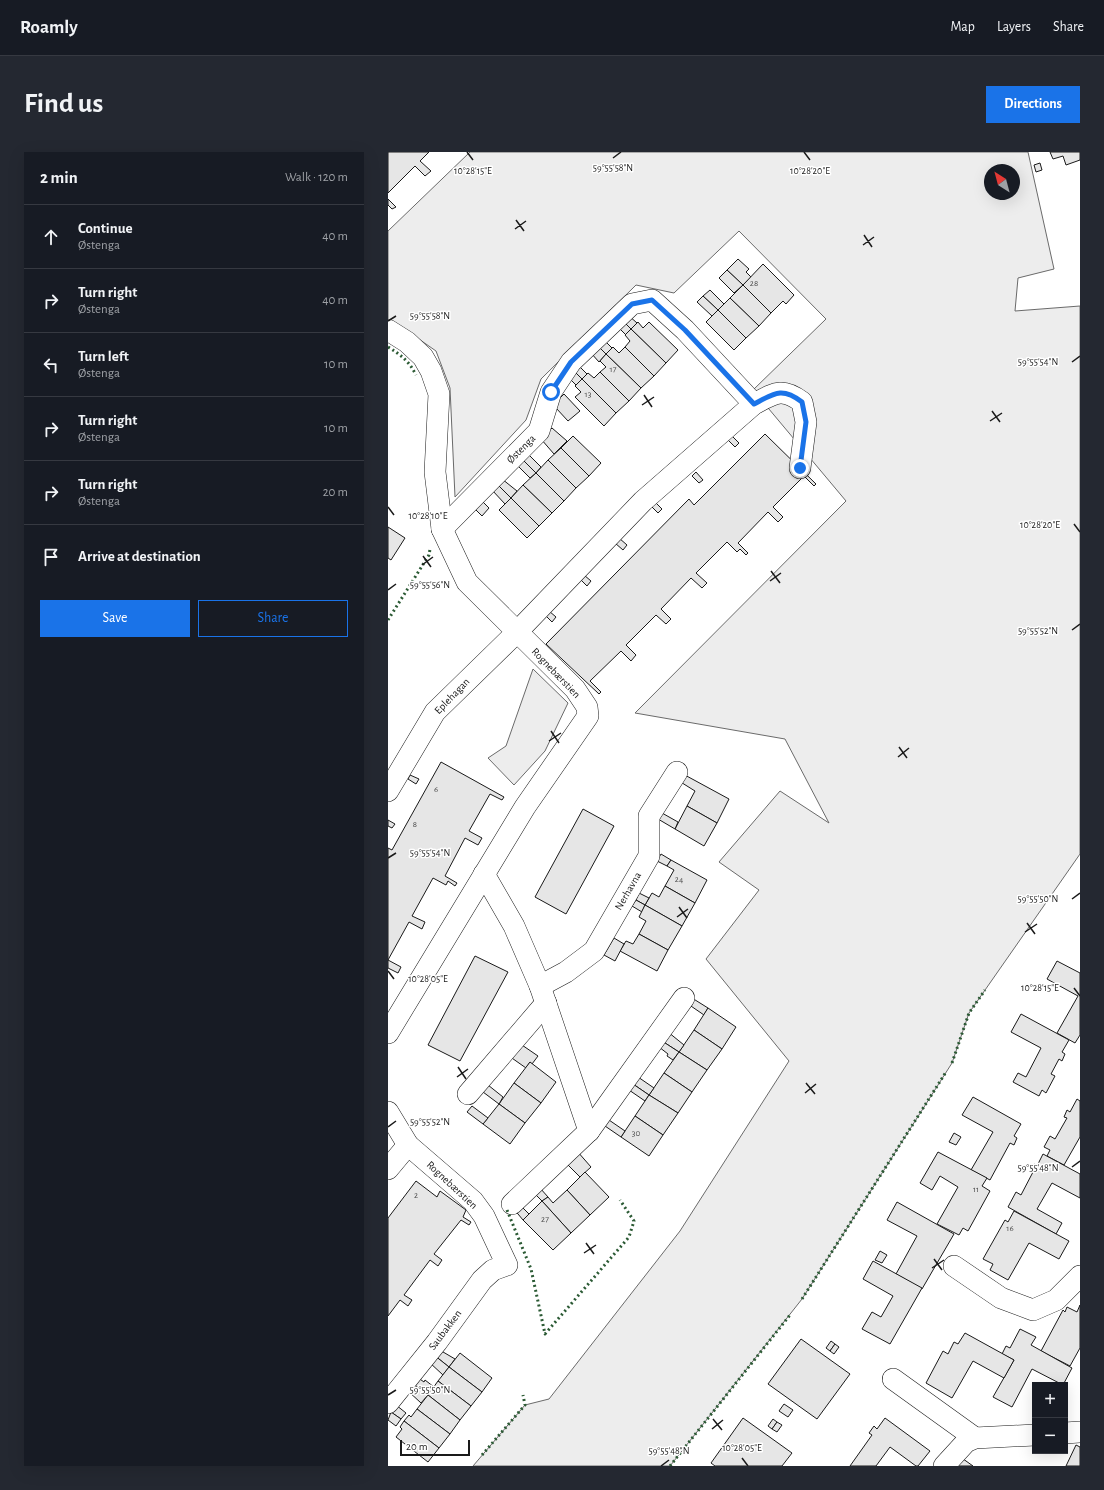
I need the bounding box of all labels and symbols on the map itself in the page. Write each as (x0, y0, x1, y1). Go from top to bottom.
text: 59°55'58"N (593, 163, 633, 173)
north arrow (984, 164, 1020, 200)
text: 10°28'15"E (454, 166, 492, 176)
text: 10°28'20"E (790, 166, 830, 176)
house number: 28 (750, 279, 758, 288)
text: 59°55'58"N (410, 311, 450, 321)
text: 59°55'54"N (1018, 357, 1058, 367)
house number: 17 (610, 365, 617, 374)
route start (542, 383, 560, 401)
house number: 13 (585, 390, 592, 399)
street label: Østenga (505, 433, 537, 465)
route end (791, 459, 809, 477)
text: 10°28'10"E (409, 511, 448, 521)
text: 10°28'20"E (1020, 520, 1060, 530)
text: 59°55'56"N (410, 580, 450, 590)
text: 59°55'52"N (1018, 626, 1058, 636)
street label: Rognebærstien (530, 646, 582, 700)
street label: Eplehagan (432, 676, 472, 716)
house number: 6 (434, 785, 438, 794)
house number: 8 (413, 820, 417, 829)
text: 59°55'54"N (410, 848, 450, 858)
street label: Nerhavna (613, 870, 643, 912)
house number: 24 (675, 875, 684, 884)
text: 59°55'50"N (1018, 894, 1058, 904)
text: 10°28'05"E (408, 974, 448, 984)
text: 10°28'15"E (1021, 983, 1059, 993)
text: 59°55'52"N (410, 1117, 450, 1127)
house number: 30 (632, 1129, 640, 1138)
street label: Rognebærstien (425, 1159, 479, 1211)
text: 59°55'48"N (1017, 1163, 1059, 1173)
house number: 11 (973, 1185, 979, 1194)
house number: 2 (414, 1191, 418, 1200)
house number: 27 (541, 1215, 549, 1224)
house number: 16 (1006, 1224, 1014, 1233)
street label: Saubakken (426, 1308, 464, 1352)
text: 59°55'50"N (410, 1385, 450, 1395)
scale bar (400, 1438, 470, 1457)
text: 10°28'05"E (722, 1443, 762, 1453)
text: 59°55'48"N (648, 1446, 690, 1456)

